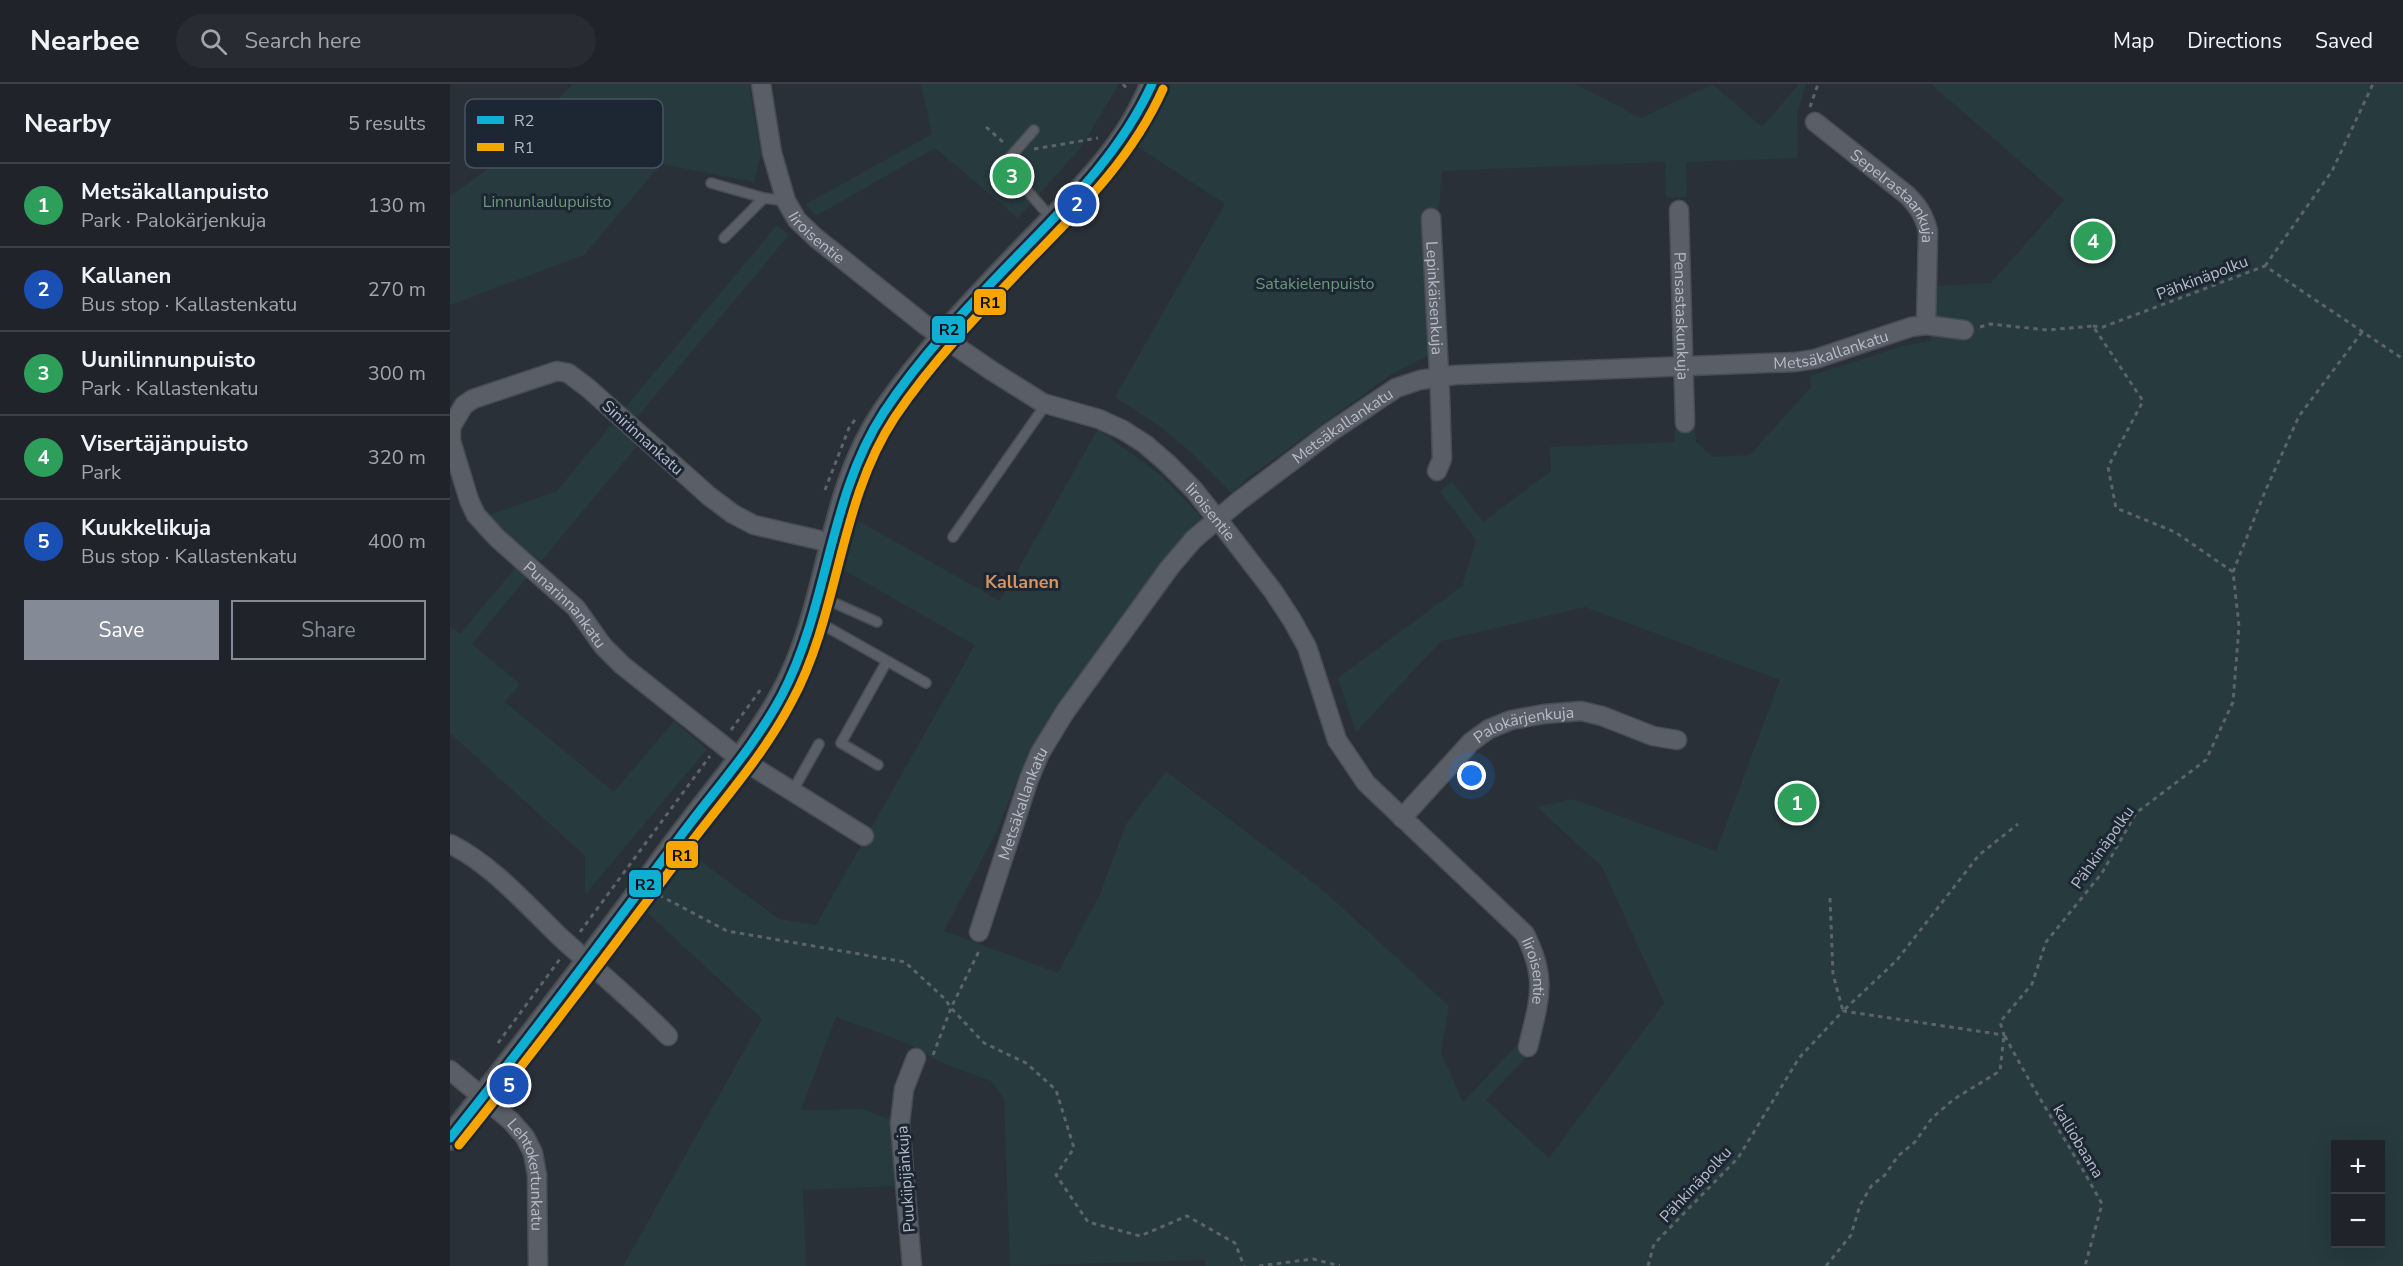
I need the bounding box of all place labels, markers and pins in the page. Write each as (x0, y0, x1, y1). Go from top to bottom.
pin: 3 (992, 154, 1032, 199)
pin: 2 (1058, 182, 1096, 226)
pin: 4 (2074, 218, 2112, 264)
pin: 1 (1778, 780, 1816, 826)
pin: 5 (490, 1062, 528, 1108)

